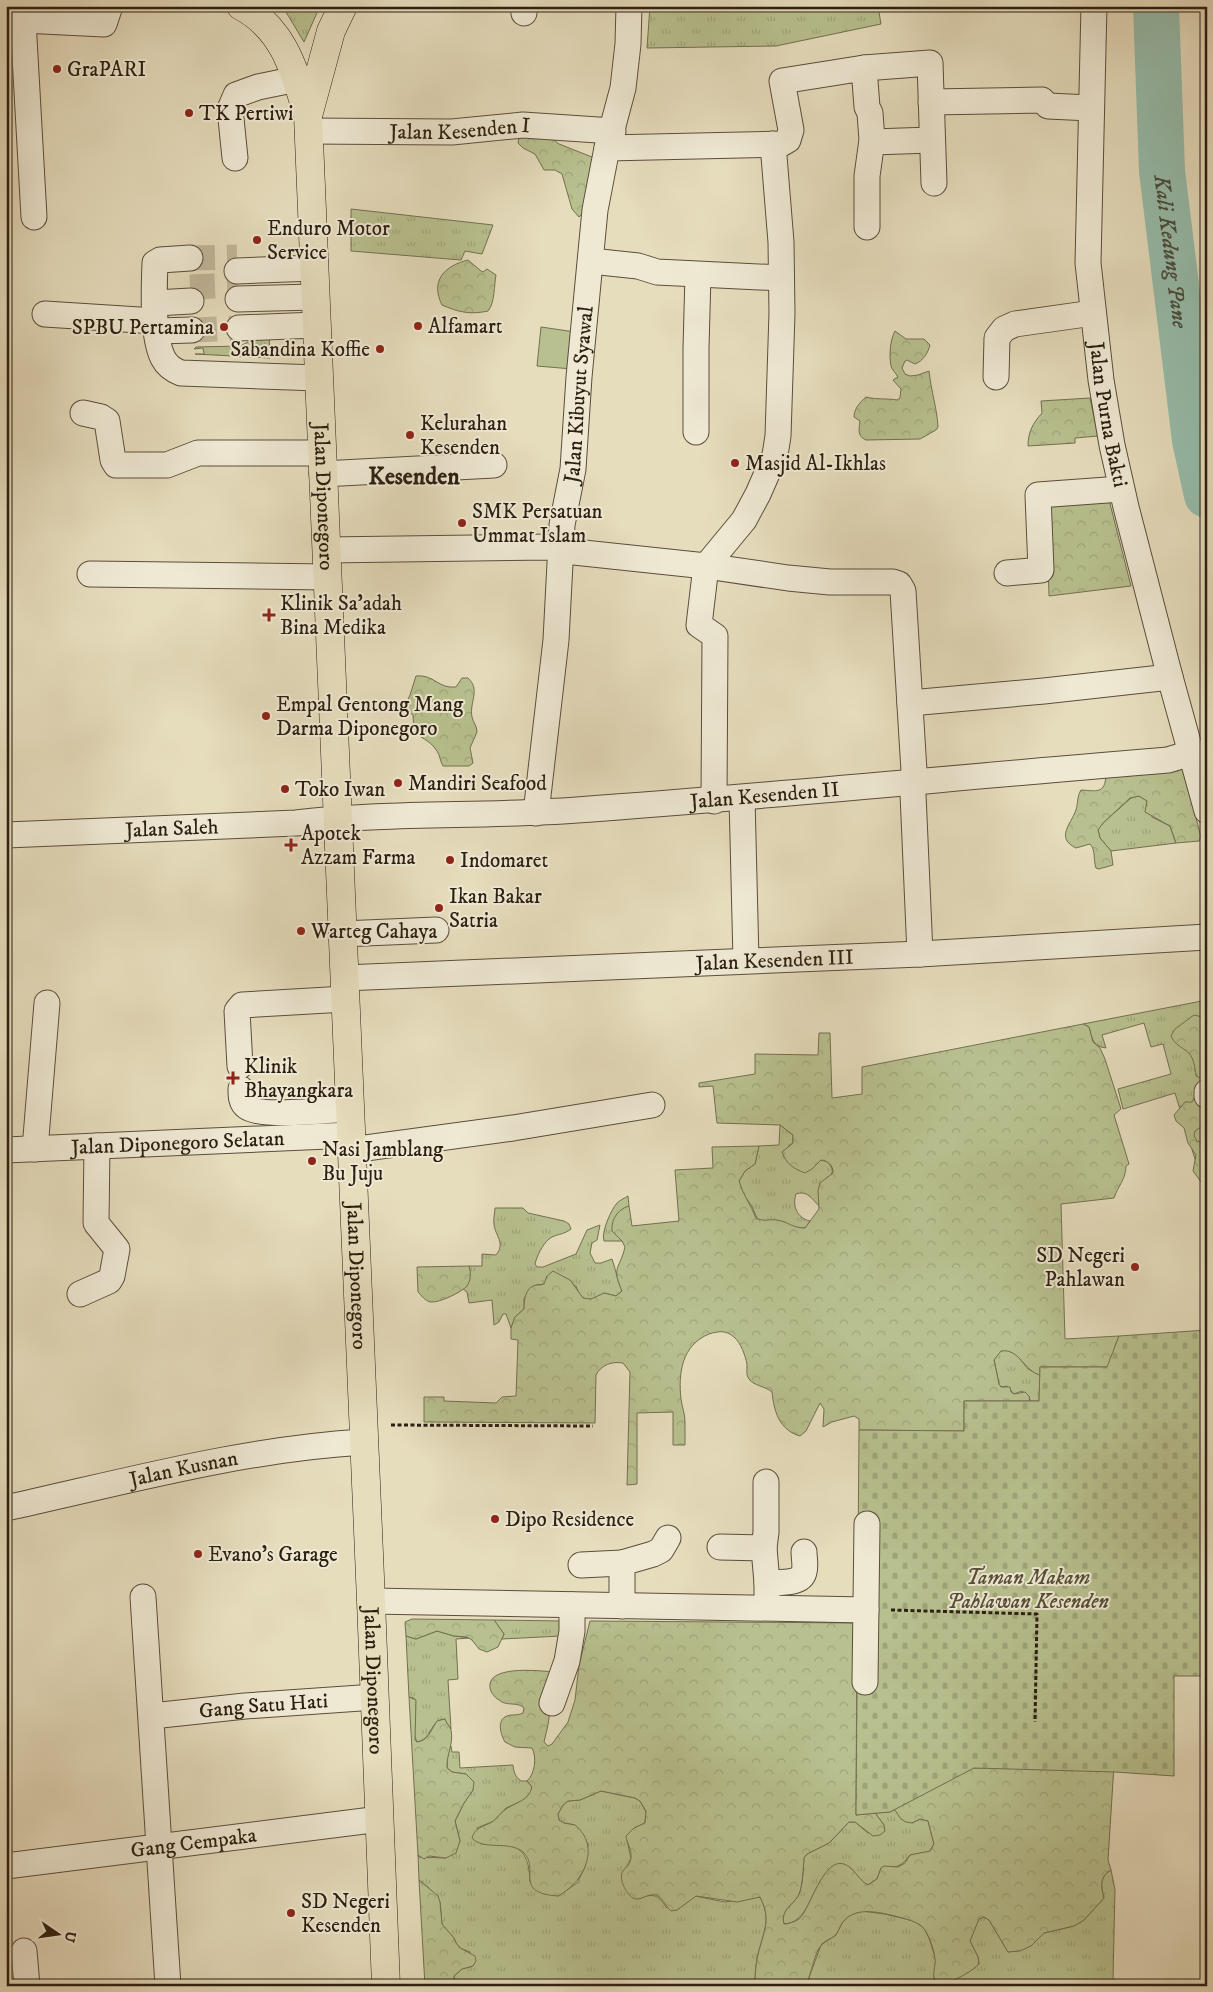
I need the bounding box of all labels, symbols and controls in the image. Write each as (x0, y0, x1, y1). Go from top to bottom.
place label: GraPARI (67, 57, 146, 83)
marker: GraPARI (51, 63, 63, 75)
place label: TK Pertiwi (199, 101, 294, 127)
marker: TK Pertiwi (183, 107, 195, 119)
street label: Jalan Kesenden I (387, 113, 531, 146)
water label: Kali Kedung Pane (1147, 172, 1193, 330)
place label: Enduro Motor Service (267, 216, 390, 266)
marker: Enduro Motor Service (251, 234, 263, 246)
street label: Jalan Kibuyut Syawal (558, 304, 600, 488)
place label: Alfamart (428, 314, 503, 340)
place label: SPBU Pertamina (72, 315, 214, 341)
marker: Alfamart (412, 320, 424, 332)
marker: SPBU Pertamina (218, 321, 230, 333)
place label: Sabandina Koffie (230, 337, 370, 363)
street label: Jalan Purna Bakti (1083, 339, 1133, 490)
marker: Sabandina Koffie (374, 343, 386, 355)
place label: Kelurahan Kesenden (420, 411, 507, 461)
street label: Jalan Diponegoro (307, 421, 339, 571)
marker: Kelurahan Kesenden (404, 429, 416, 441)
place label: Masjid Al-Ikhlas (745, 451, 886, 477)
marker: Masjid Al-Ikhlas (729, 457, 741, 469)
district label: Kesenden (368, 462, 460, 492)
place label: SMK Persatuan Ummat Islam (472, 499, 603, 549)
marker: SMK Persatuan Ummat Islam (456, 517, 468, 529)
place label: Klinik Sa'adah Bina Medika (280, 591, 402, 641)
marker: Klinik Sa'adah Bina Medika (262, 608, 276, 622)
place label: Empal Gentong Mang Darma Diponegoro (276, 692, 464, 742)
marker: Empal Gentong Mang Darma Diponegoro (260, 710, 272, 722)
place label: Mandiri Seafood (408, 771, 547, 797)
place label: Toko Iwan (295, 777, 385, 803)
marker: Mandiri Seafood (392, 777, 404, 789)
street label: Jalan Kesenden II (687, 777, 840, 815)
marker: Toko Iwan (279, 783, 291, 795)
street label: Jalan Saleh (123, 814, 219, 844)
place label: Apotek Azzam Farma (301, 821, 416, 871)
marker: Apotek Azzam Farma (285, 839, 297, 851)
place label: Indomaret (460, 848, 548, 874)
marker: Indomaret (444, 854, 456, 866)
place label: Ikan Bakar Satria (449, 884, 542, 934)
marker: Ikan Bakar Satria (433, 902, 445, 914)
place label: Warteg Cahaya (310, 919, 438, 945)
marker: Warteg Cahaya (295, 925, 307, 937)
street label: Jalan Kesenden III (693, 945, 854, 977)
place label: Klinik Bhayangkara (244, 1054, 353, 1104)
marker: Klinik Bhayangkara (226, 1071, 240, 1085)
street label: Jalan Diponegoro Selatan (69, 1126, 285, 1161)
place label: Nasi Jamblang Bu Juju (322, 1137, 444, 1187)
marker: Nasi Jamblang Bu Juju (306, 1155, 318, 1167)
street label: Jalan Diponegoro (340, 1200, 372, 1350)
place label: SD Negeri Pahlawan (1036, 1243, 1125, 1293)
marker: SD Negeri Pahlawan (1129, 1261, 1141, 1273)
street label: Jalan Kusnan (125, 1446, 240, 1494)
place label: Dipo Residence (505, 1507, 634, 1533)
marker: Dipo Residence (489, 1513, 501, 1525)
place label: Evano's Garage (208, 1542, 338, 1568)
marker: Evano's Garage (192, 1548, 204, 1560)
park label: Taman Makam Pahlawan Kesenden (947, 1565, 1109, 1615)
street label: Jalan Diponegoro (357, 1605, 389, 1755)
street label: Gang Satu Hati (198, 1688, 329, 1725)
street label: Gang Cempaka (129, 1823, 258, 1864)
place label: SD Negeri Kesenden (301, 1889, 390, 1939)
marker: SD Negeri Kesenden (285, 1907, 297, 1919)
north arrow (32, 1910, 82, 1960)
text: U (60, 1929, 80, 1944)

